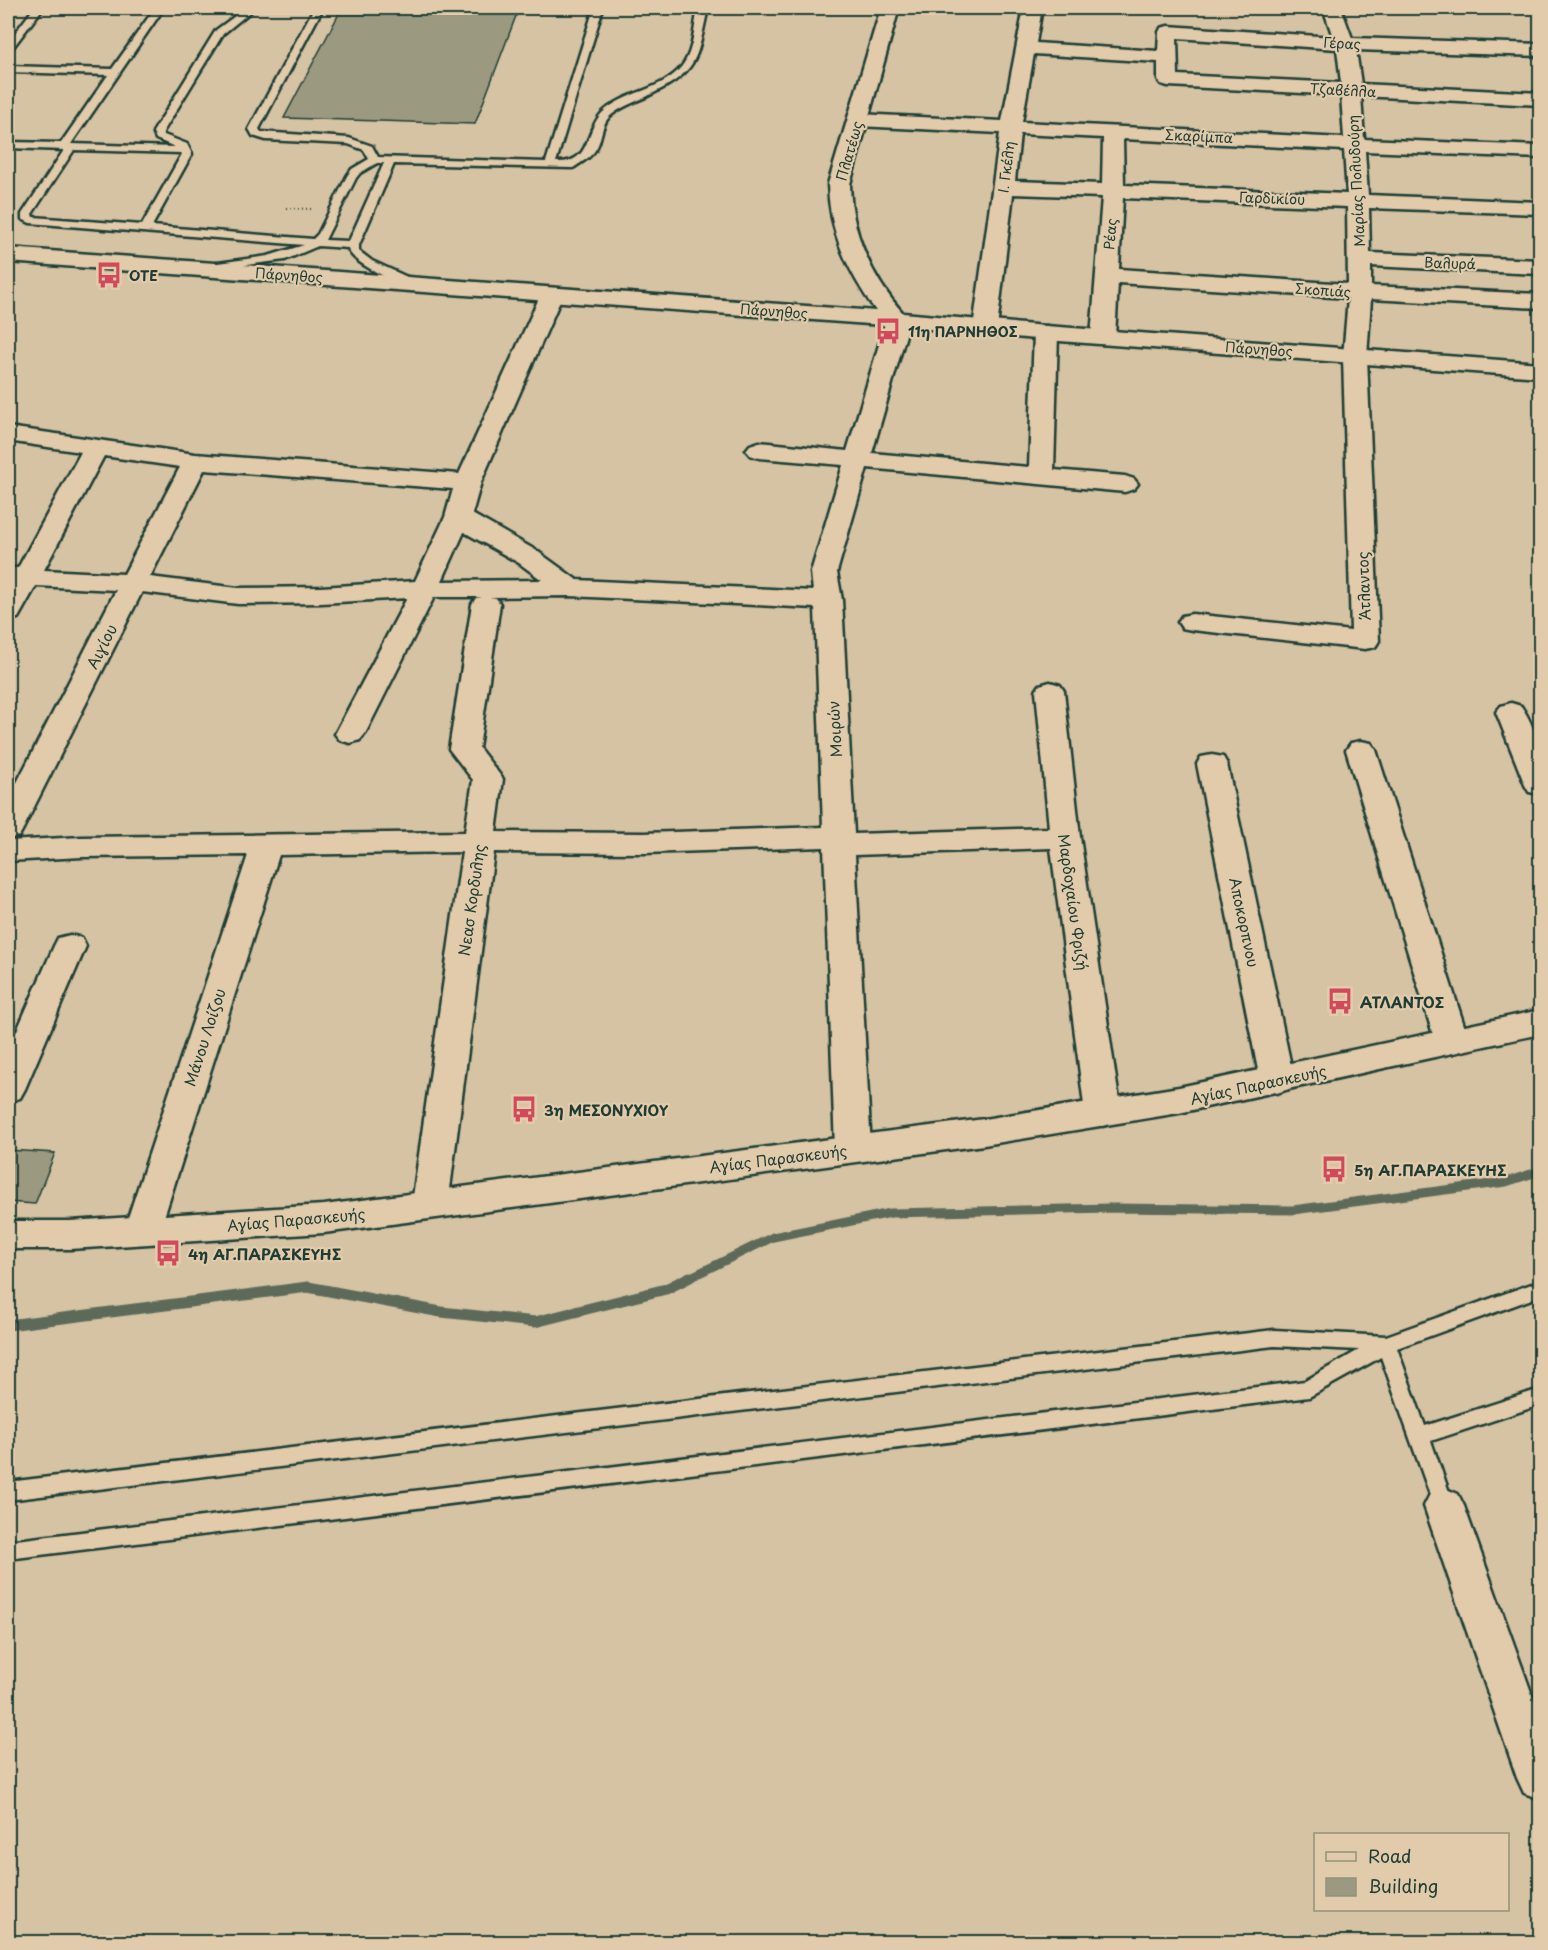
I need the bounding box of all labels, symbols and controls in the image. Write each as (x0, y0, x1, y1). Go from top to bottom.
street label: Γέρας (1323, 32, 1361, 54)
street label: Τζαβέλλα (1309, 78, 1377, 102)
street label: Μαρίας Πολυδούρη (1342, 115, 1370, 247)
street label: Πλατέως (830, 118, 868, 184)
street label: Σκαρίμπα (1165, 124, 1233, 148)
street label: Ι. Γκέλη (992, 140, 1020, 194)
street label: Γαρδικίου (1238, 186, 1306, 210)
street label: Ρέας (1098, 217, 1122, 251)
street label: Βαλυρά (1424, 252, 1476, 274)
bus stop icon: ΟΤΕ (94, 260, 124, 290)
street label: Πάρνηθος (254, 262, 324, 288)
place label: ΟΤΕ (129, 265, 158, 286)
street label: Σκοπιάς (1294, 278, 1352, 302)
street label: Πάρνηθος (739, 298, 809, 324)
bus stop icon: 11η ΠΑΡΝΗΘΟΣ (873, 316, 903, 346)
place label: 11η ΠΑΡΝΗΘΟΣ (908, 321, 1018, 342)
street label: Πάρνηθος (1224, 336, 1294, 362)
street label: Άτλαντος (1350, 551, 1376, 621)
street label: Αιγίου (80, 620, 122, 672)
street label: Μοιρών (821, 700, 847, 758)
street label: Μαρδοχαίου Φριζή (1053, 832, 1095, 972)
street label: Νεασ Κορδυλης (452, 842, 490, 957)
street label: Αποκορπνου (1224, 875, 1266, 969)
street label: Μάνου Λοίζου (177, 985, 231, 1089)
bus stop icon: ΑΤΛΑΝΤΟΣ (1325, 986, 1355, 1016)
place label: ΑΤΛΑΝΤΟΣ (1360, 990, 1444, 1013)
street label: Αγίας Παρασκευής (1188, 1058, 1329, 1110)
bus stop icon: 3η ΜΕΣΟΝΥΧΙΟΥ (509, 1094, 539, 1124)
place label: 3η ΜΕΣΟΝΥΧΙΟΥ (544, 1098, 669, 1121)
street label: Αγίας Παρασκευής (708, 1138, 849, 1178)
bus stop icon: 5η ΑΓ.ΠΑΡΑΣΚΕΥΗΣ (1319, 1154, 1349, 1184)
place label: 5η ΑΓ.ΠΑΡΑΣΚΕΥΗΣ (1354, 1158, 1507, 1181)
street label: Αγίας Παρασκευής (226, 1201, 366, 1237)
bus stop icon: 4η ΑΓ.ΠΑΡΑΣΚΕΥΗΣ (153, 1238, 183, 1268)
place label: 4η ΑΓ.ΠΑΡΑΣΚΕΥΗΣ (188, 1242, 341, 1265)
legend (1314, 1833, 1509, 1911)
text: Road (1368, 1842, 1412, 1869)
text: Building (1368, 1872, 1438, 1899)

